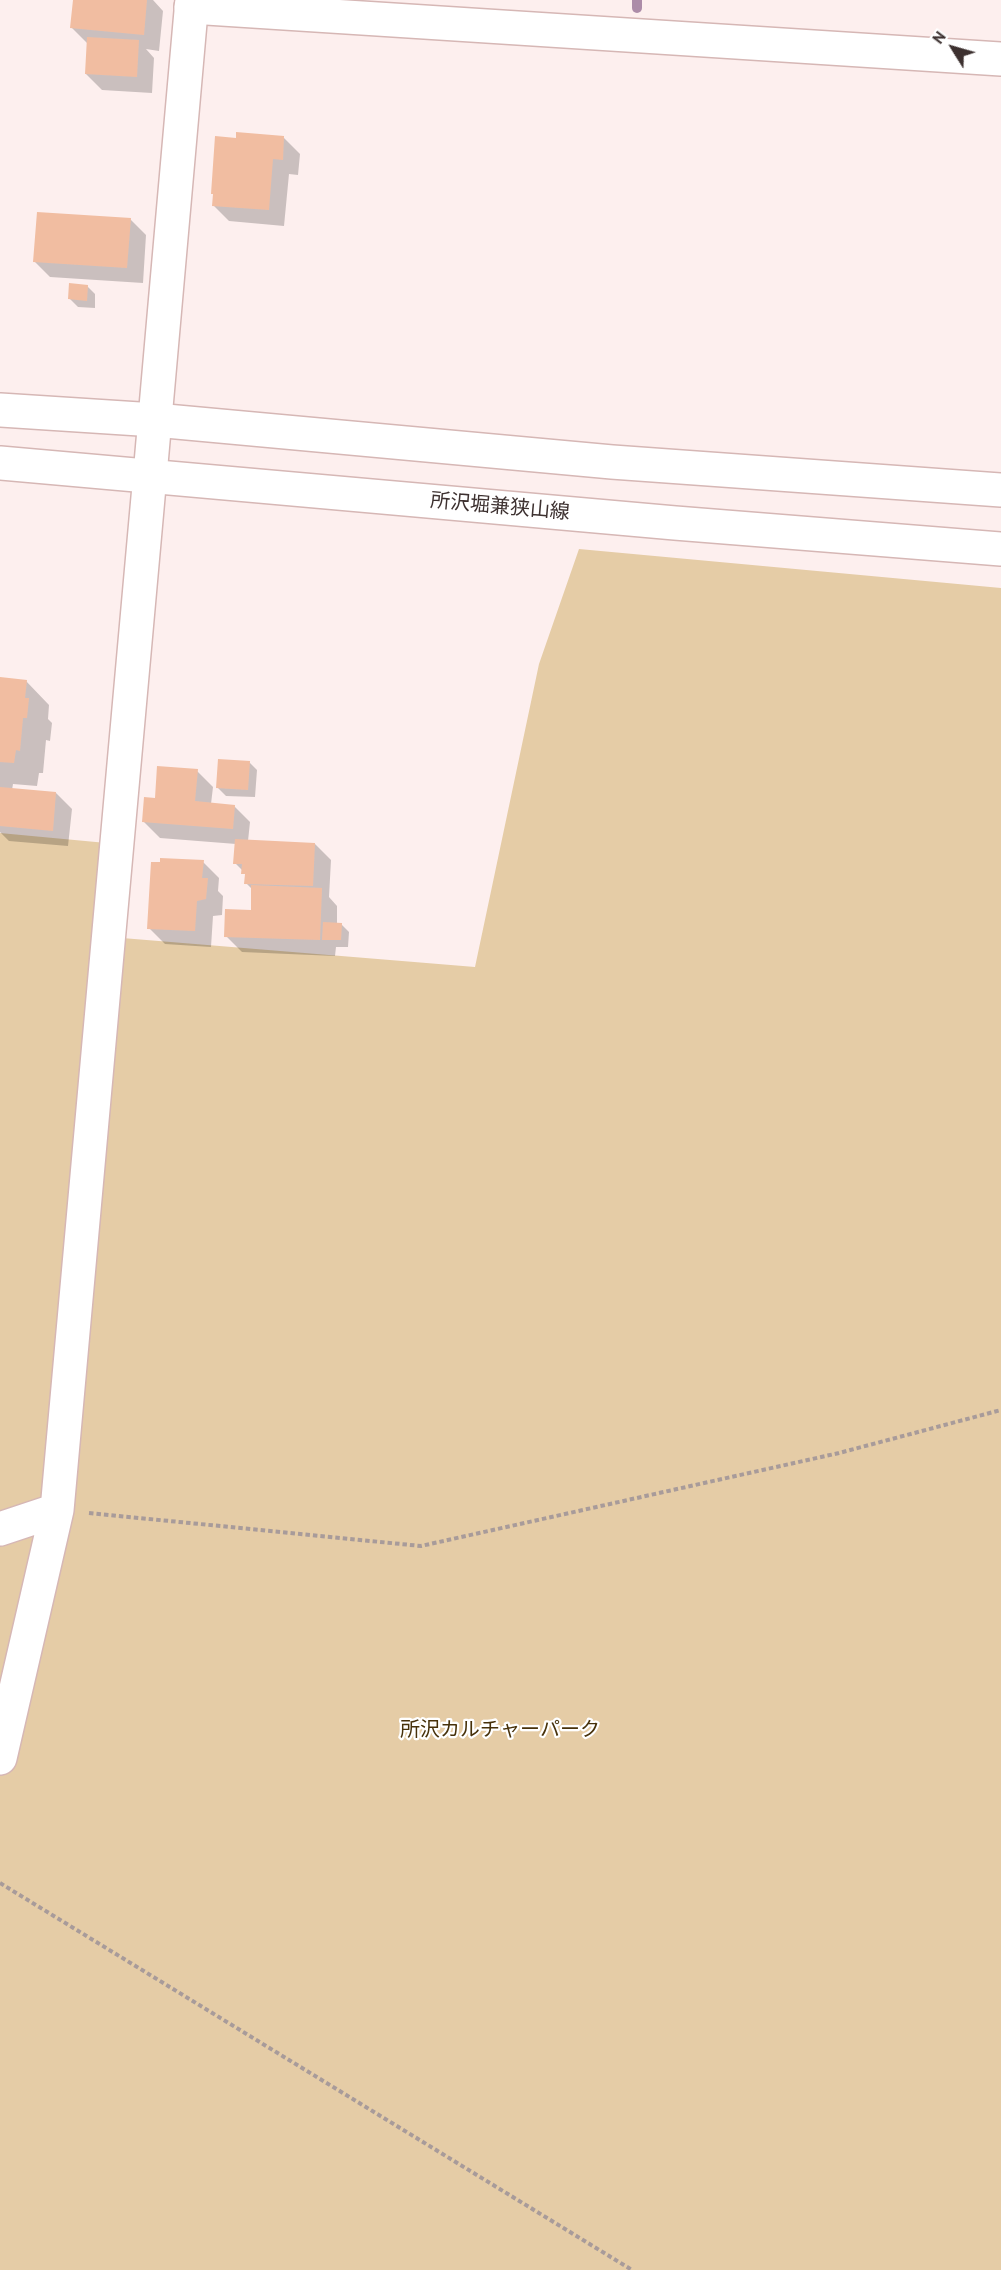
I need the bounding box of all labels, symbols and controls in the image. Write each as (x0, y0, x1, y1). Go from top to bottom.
north arrow (923, 18, 983, 78)
text: N (927, 27, 950, 47)
street label: 所沢堀兼狭山線 (429, 489, 571, 525)
park label: 所沢カルチャーパーク (400, 1718, 600, 1742)

